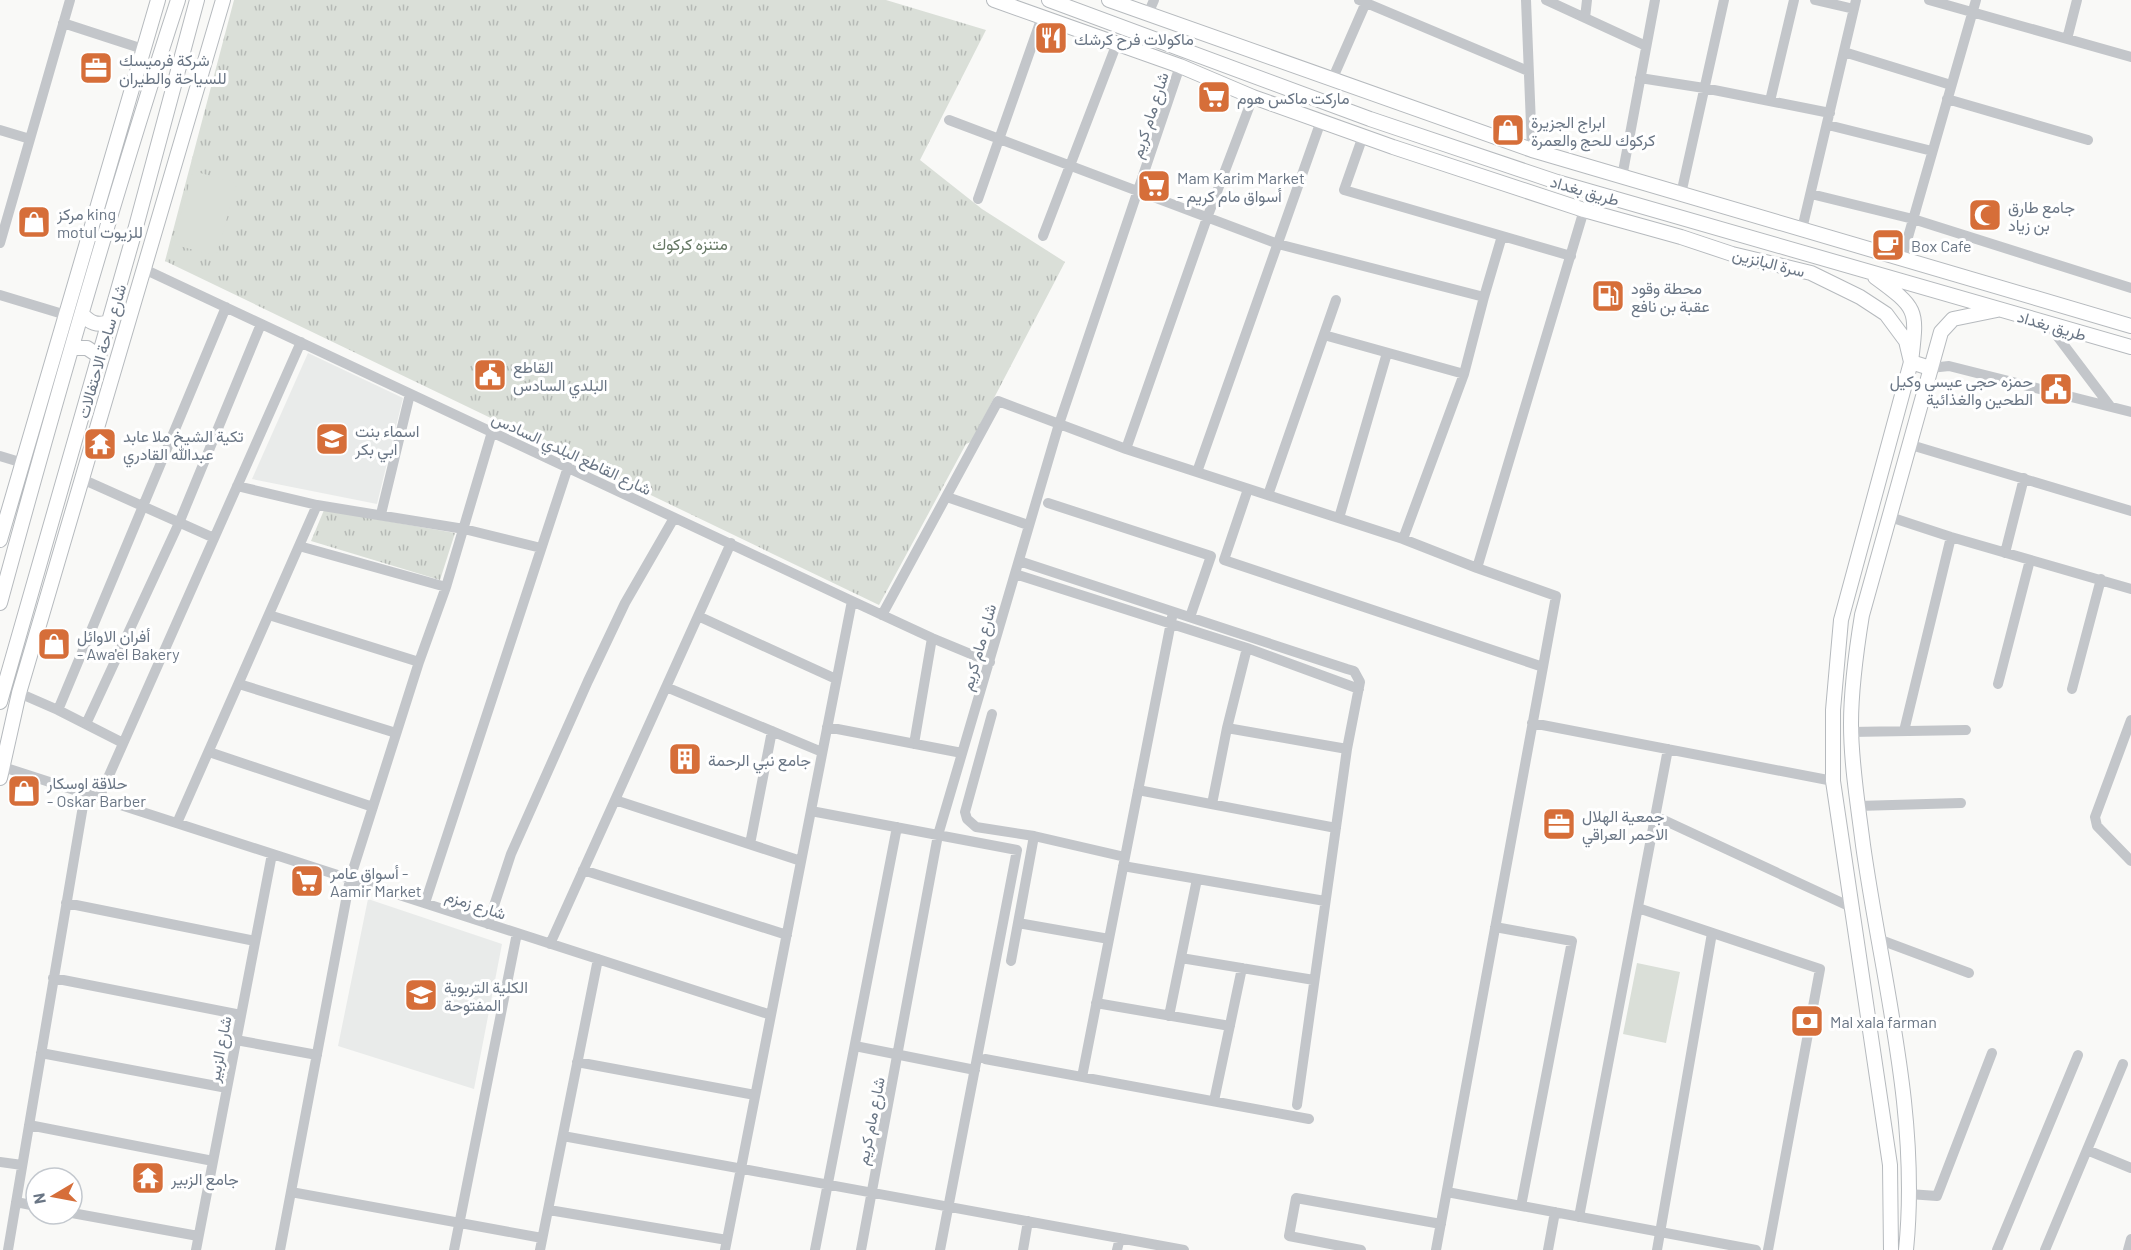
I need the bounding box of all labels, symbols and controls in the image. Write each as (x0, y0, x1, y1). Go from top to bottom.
restaurant icon: ماكولات فرح كرشك (1033, 20, 1069, 56)
place label: ماكولات فرح كرشك (1074, 29, 1194, 51)
office icon: شركة فرميسك للسياحة والطيران (78, 50, 114, 86)
place label: شركة فرميسك للسياحة والطيران (119, 50, 227, 89)
street label: شارع مام كريم (1126, 70, 1175, 161)
supermarket icon: ماركت ماكس هوم (1196, 79, 1232, 115)
place label: ماركت ماكس هوم (1237, 88, 1349, 109)
shop icon: ابراج الجزيرة كركوك للحج والعمرة (1490, 112, 1526, 148)
place label: ابراج الجزيرة كركوك للحج والعمرة (1531, 112, 1655, 152)
supermarket icon: Mam Karim Market - أسواق مام كريم (1136, 168, 1172, 204)
place label: Mam Karim Market - أسواق مام كريم (1177, 168, 1305, 207)
street label: طريق بغداد (1548, 171, 1622, 211)
mosque icon: جامع طارق بن زياد (1967, 197, 2003, 233)
place label: جامع طارق بن زياد (2008, 197, 2075, 236)
shop icon: مركز king motul للزيوت (16, 204, 52, 240)
place label: مركز king motul للزيوت (56, 204, 143, 243)
cafe icon: Box Cafe (1870, 227, 1906, 263)
park label: متنزه كركوك (652, 234, 728, 255)
place label: Box Cafe (1911, 236, 1972, 255)
street label: سرة البانزين (1730, 244, 1807, 282)
fuel station icon: محطة وقود عقبة بن نافع (1590, 278, 1626, 314)
place label: محطة وقود عقبة بن نافع (1631, 278, 1709, 318)
street label: شارع ساحة الاحتفالات (73, 282, 132, 421)
street label: طريق بغداد (2015, 306, 2089, 346)
public building icon: القاطع البلدي السادس (472, 357, 508, 393)
place label: القاطع البلدي السادس (513, 357, 608, 399)
place label: حمزه حجي عيسى وكيل الطحين والغذائية (1890, 371, 2033, 410)
public building icon: حمزه حجي عيسى وكيل الطحين والغذائية (2038, 371, 2074, 407)
street label: شارع القاطع البلدي السادس (487, 408, 655, 503)
school or university icon: اسماء بنت ابي بكر (314, 421, 350, 457)
place label: اسماء بنت ابي بكر (354, 421, 419, 463)
temple icon: تكية الشيخ ملا عابد عبدالله القادري (82, 426, 118, 462)
place label: تكية الشيخ ملا عابد عبدالله القادري (123, 426, 244, 468)
street label: شارع مام كريم (957, 601, 1002, 693)
shop icon: أفران الاوائل - Awa'el Bakery (36, 626, 72, 662)
place label: أفران الاوائل - Awa'el Bakery (77, 626, 180, 663)
building icon: جامع نبي الرحمة (667, 741, 703, 777)
place label: جامع نبي الرحمة (708, 750, 811, 774)
shop icon: حلاقة اوسكار - Oskar Barber (6, 773, 42, 809)
place label: حلاقة اوسكار - Oskar Barber (46, 773, 146, 810)
office icon: جمعية الهلال الاحمر العراقي (1541, 806, 1577, 842)
place label: جمعية الهلال الاحمر العراقي (1582, 806, 1668, 848)
supermarket icon: أسواق عامر - Aamir Market (289, 863, 325, 899)
place label: أسواق عامر - Aamir Market (329, 863, 422, 900)
street label: شارع زمزم (442, 885, 509, 926)
school or university icon: الكلية التربوية المفتوحة (403, 977, 439, 1013)
place label: الكلية التربوية المفتوحة (444, 977, 528, 1016)
bank icon: Mal xala farman (1789, 1003, 1825, 1039)
place label: Mal xala farman (1830, 1012, 1937, 1031)
street label: شارع الزبير (203, 1014, 238, 1085)
street label: شارع مام كريم (852, 1075, 891, 1167)
temple icon: جامع الزبير (130, 1160, 166, 1196)
north arrow (24, 1166, 84, 1226)
place label: جامع الزبير (170, 1169, 239, 1191)
text: N (28, 1192, 49, 1206)

